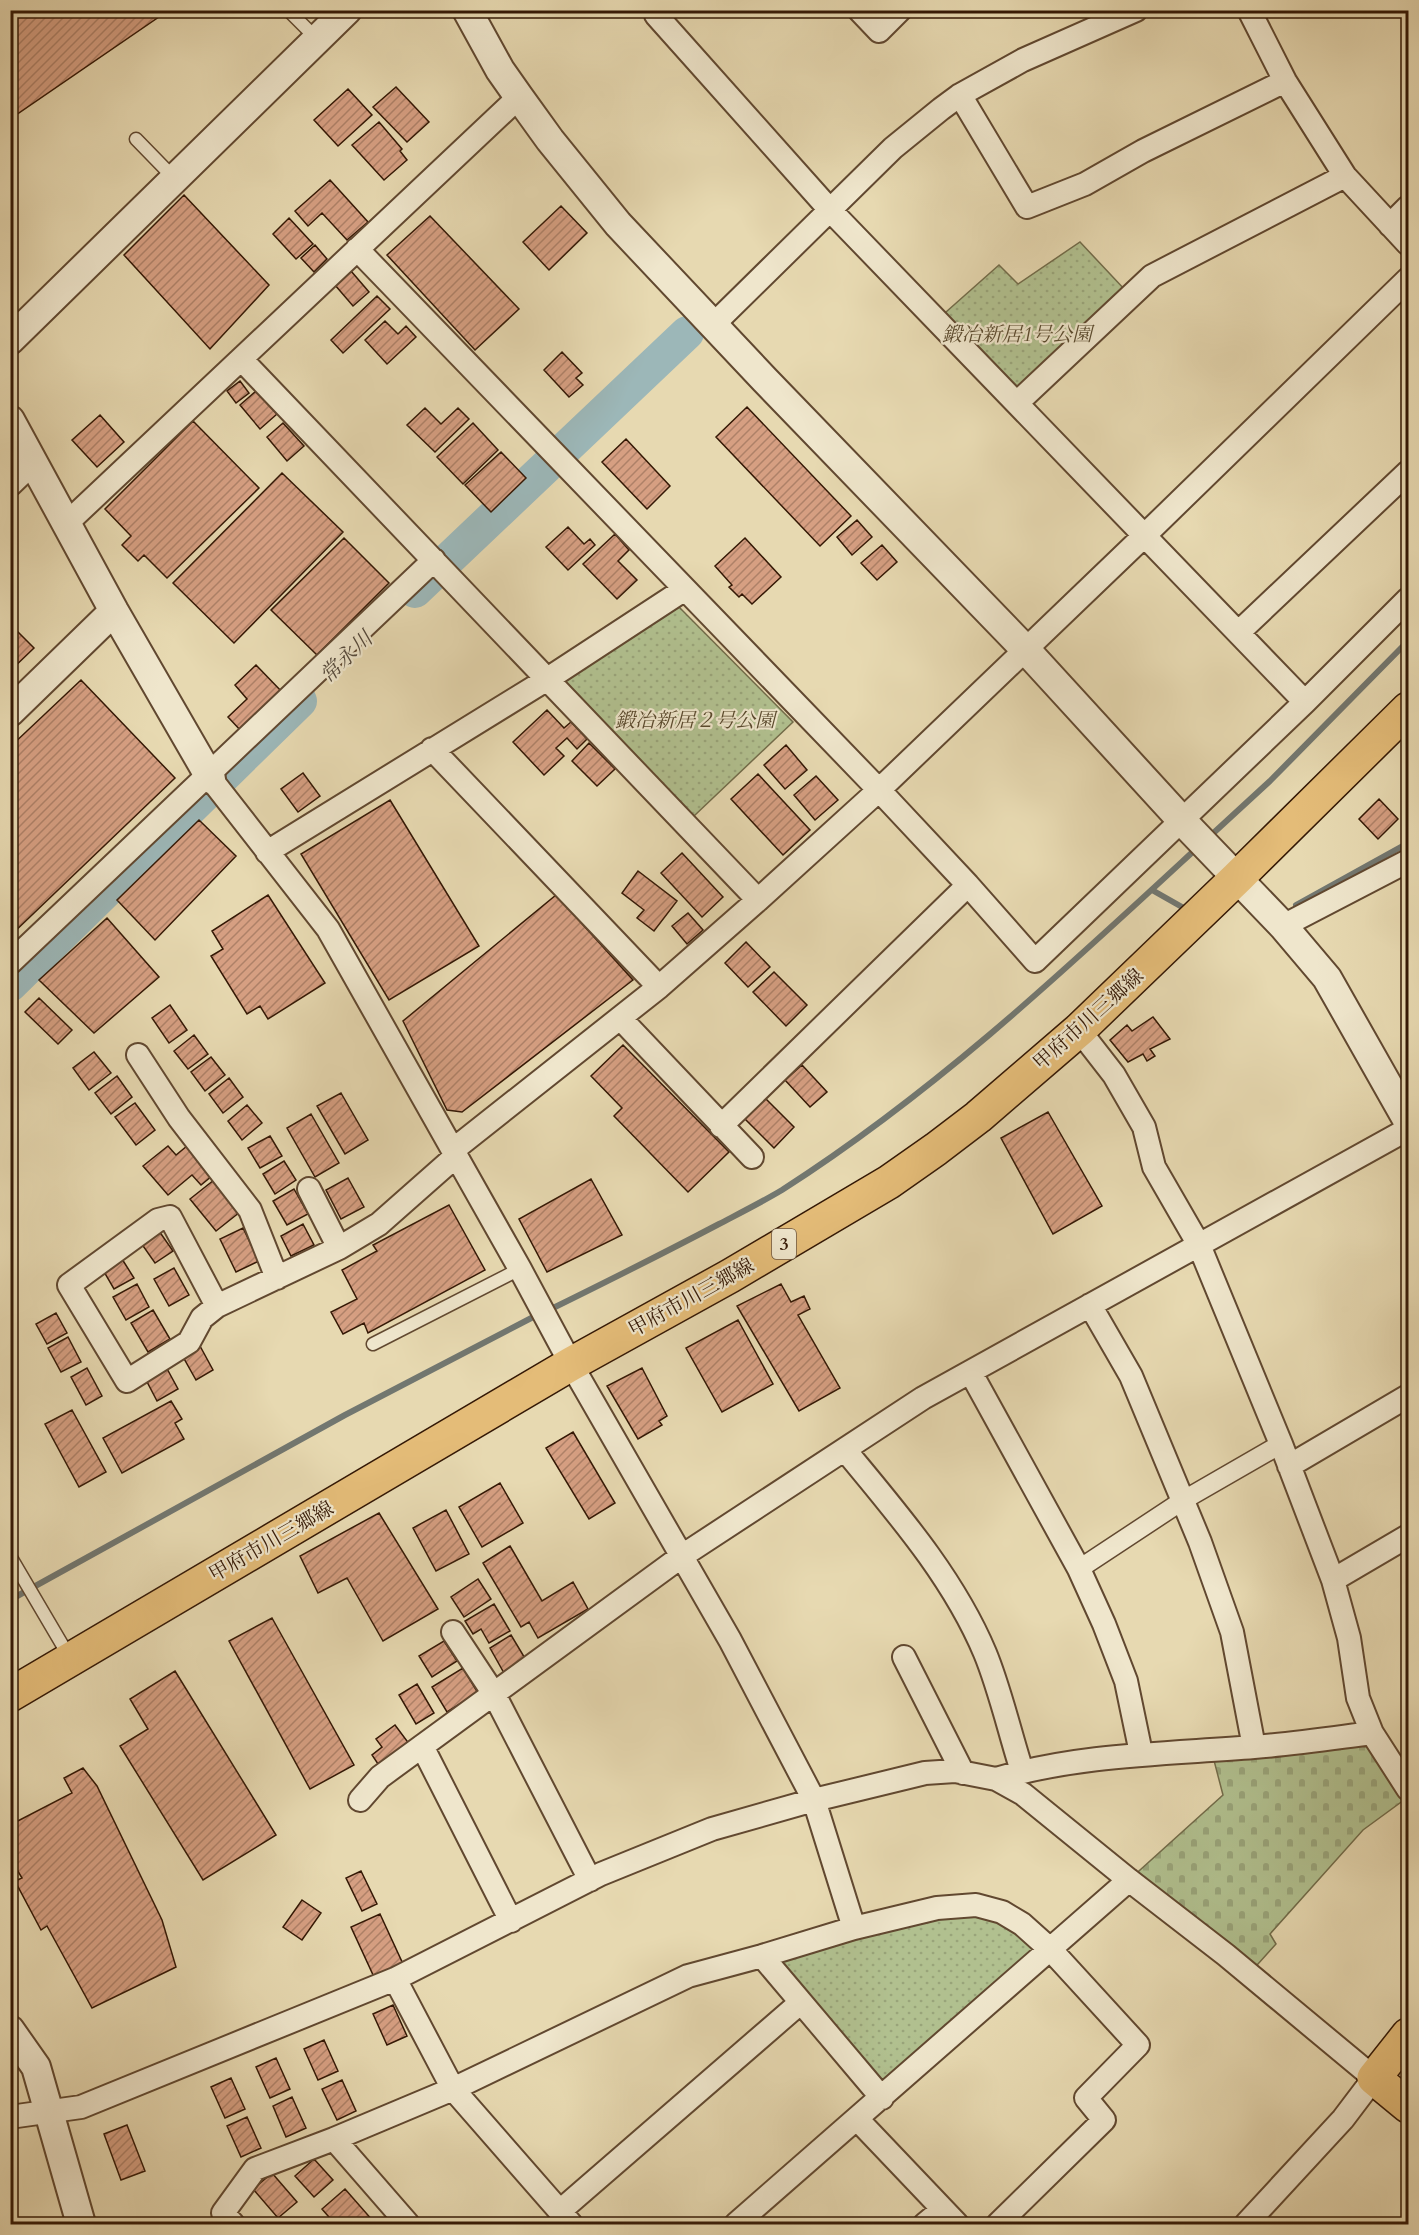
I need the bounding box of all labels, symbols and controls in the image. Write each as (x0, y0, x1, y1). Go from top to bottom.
park label: 鍛冶新居1号公園 (942, 321, 1095, 348)
water label: 常永川 (314, 624, 381, 690)
park label: 鍛冶新居２号公園 (615, 707, 778, 734)
street label: 甲府市川三郷線 (1027, 962, 1149, 1076)
road number: 3 (772, 1229, 796, 1259)
street label: 甲府市川三郷線 (623, 1252, 759, 1343)
street label: 甲府市川三郷線 (204, 1495, 339, 1588)

